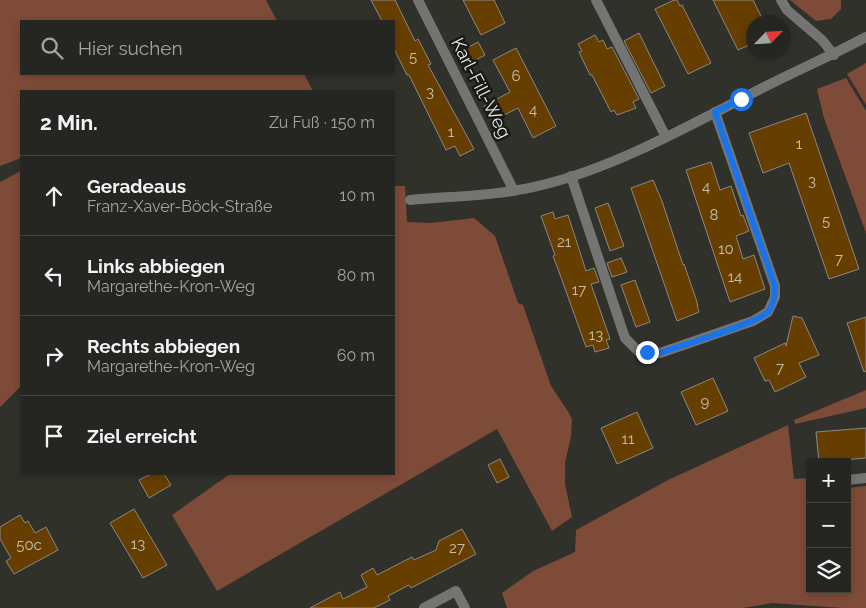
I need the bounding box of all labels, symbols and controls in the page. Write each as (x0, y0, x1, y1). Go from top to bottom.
north arrow (746, 15, 791, 60)
search box (20, 20, 395, 75)
icon: search (38, 34, 66, 62)
street label: Karl-Fill-Weg (447, 34, 516, 142)
text: Hier suchen (78, 37, 183, 59)
house number: 5 (409, 48, 417, 66)
house number: 6 (511, 67, 521, 85)
house number: 3 (426, 83, 434, 101)
route start (730, 88, 753, 111)
house number: 4 (529, 101, 537, 119)
text: 2 Min. (40, 110, 98, 135)
text: Zu Fuß · 150 m (269, 113, 375, 132)
house number: 1 (448, 123, 455, 141)
house number: 1 (796, 135, 803, 153)
house number: 3 (808, 172, 816, 190)
text: Geradeaus (87, 175, 186, 197)
house number: 4 (702, 178, 710, 196)
icon: ahead (40, 182, 68, 210)
text: 10 m (340, 186, 375, 205)
text: Franz-Xaver-Böck-Straße (87, 197, 272, 216)
house number: 8 (710, 206, 719, 224)
house number: 5 (822, 212, 830, 230)
house number: 21 (557, 233, 572, 251)
house number: 10 (718, 240, 734, 258)
house number: 7 (835, 250, 843, 268)
text: Links abbiegen (87, 255, 225, 277)
icon: left (40, 262, 68, 290)
text: 80 m (337, 266, 375, 285)
house number: 14 (728, 268, 742, 286)
text: Margarethe-Kron-Weg (87, 277, 255, 296)
house number: 17 (572, 281, 586, 299)
house number: 13 (589, 326, 603, 344)
text: Rechts abbiegen (87, 335, 240, 357)
route end (636, 341, 659, 364)
icon: right (40, 342, 68, 370)
text: 60 m (337, 346, 375, 365)
text: Margarethe-Kron-Weg (87, 357, 255, 376)
house number: 7 (776, 359, 784, 377)
house number: 9 (701, 393, 710, 411)
icon: arrive (40, 422, 68, 450)
text: Ziel erreicht (87, 425, 197, 447)
house number: 11 (622, 430, 635, 448)
map controls (806, 458, 851, 593)
button: + (806, 458, 851, 503)
button: − (806, 503, 851, 548)
house number: 13 (131, 535, 145, 553)
house number: 50c (16, 536, 42, 554)
house number: 27 (449, 539, 465, 557)
button: layers (806, 548, 851, 593)

